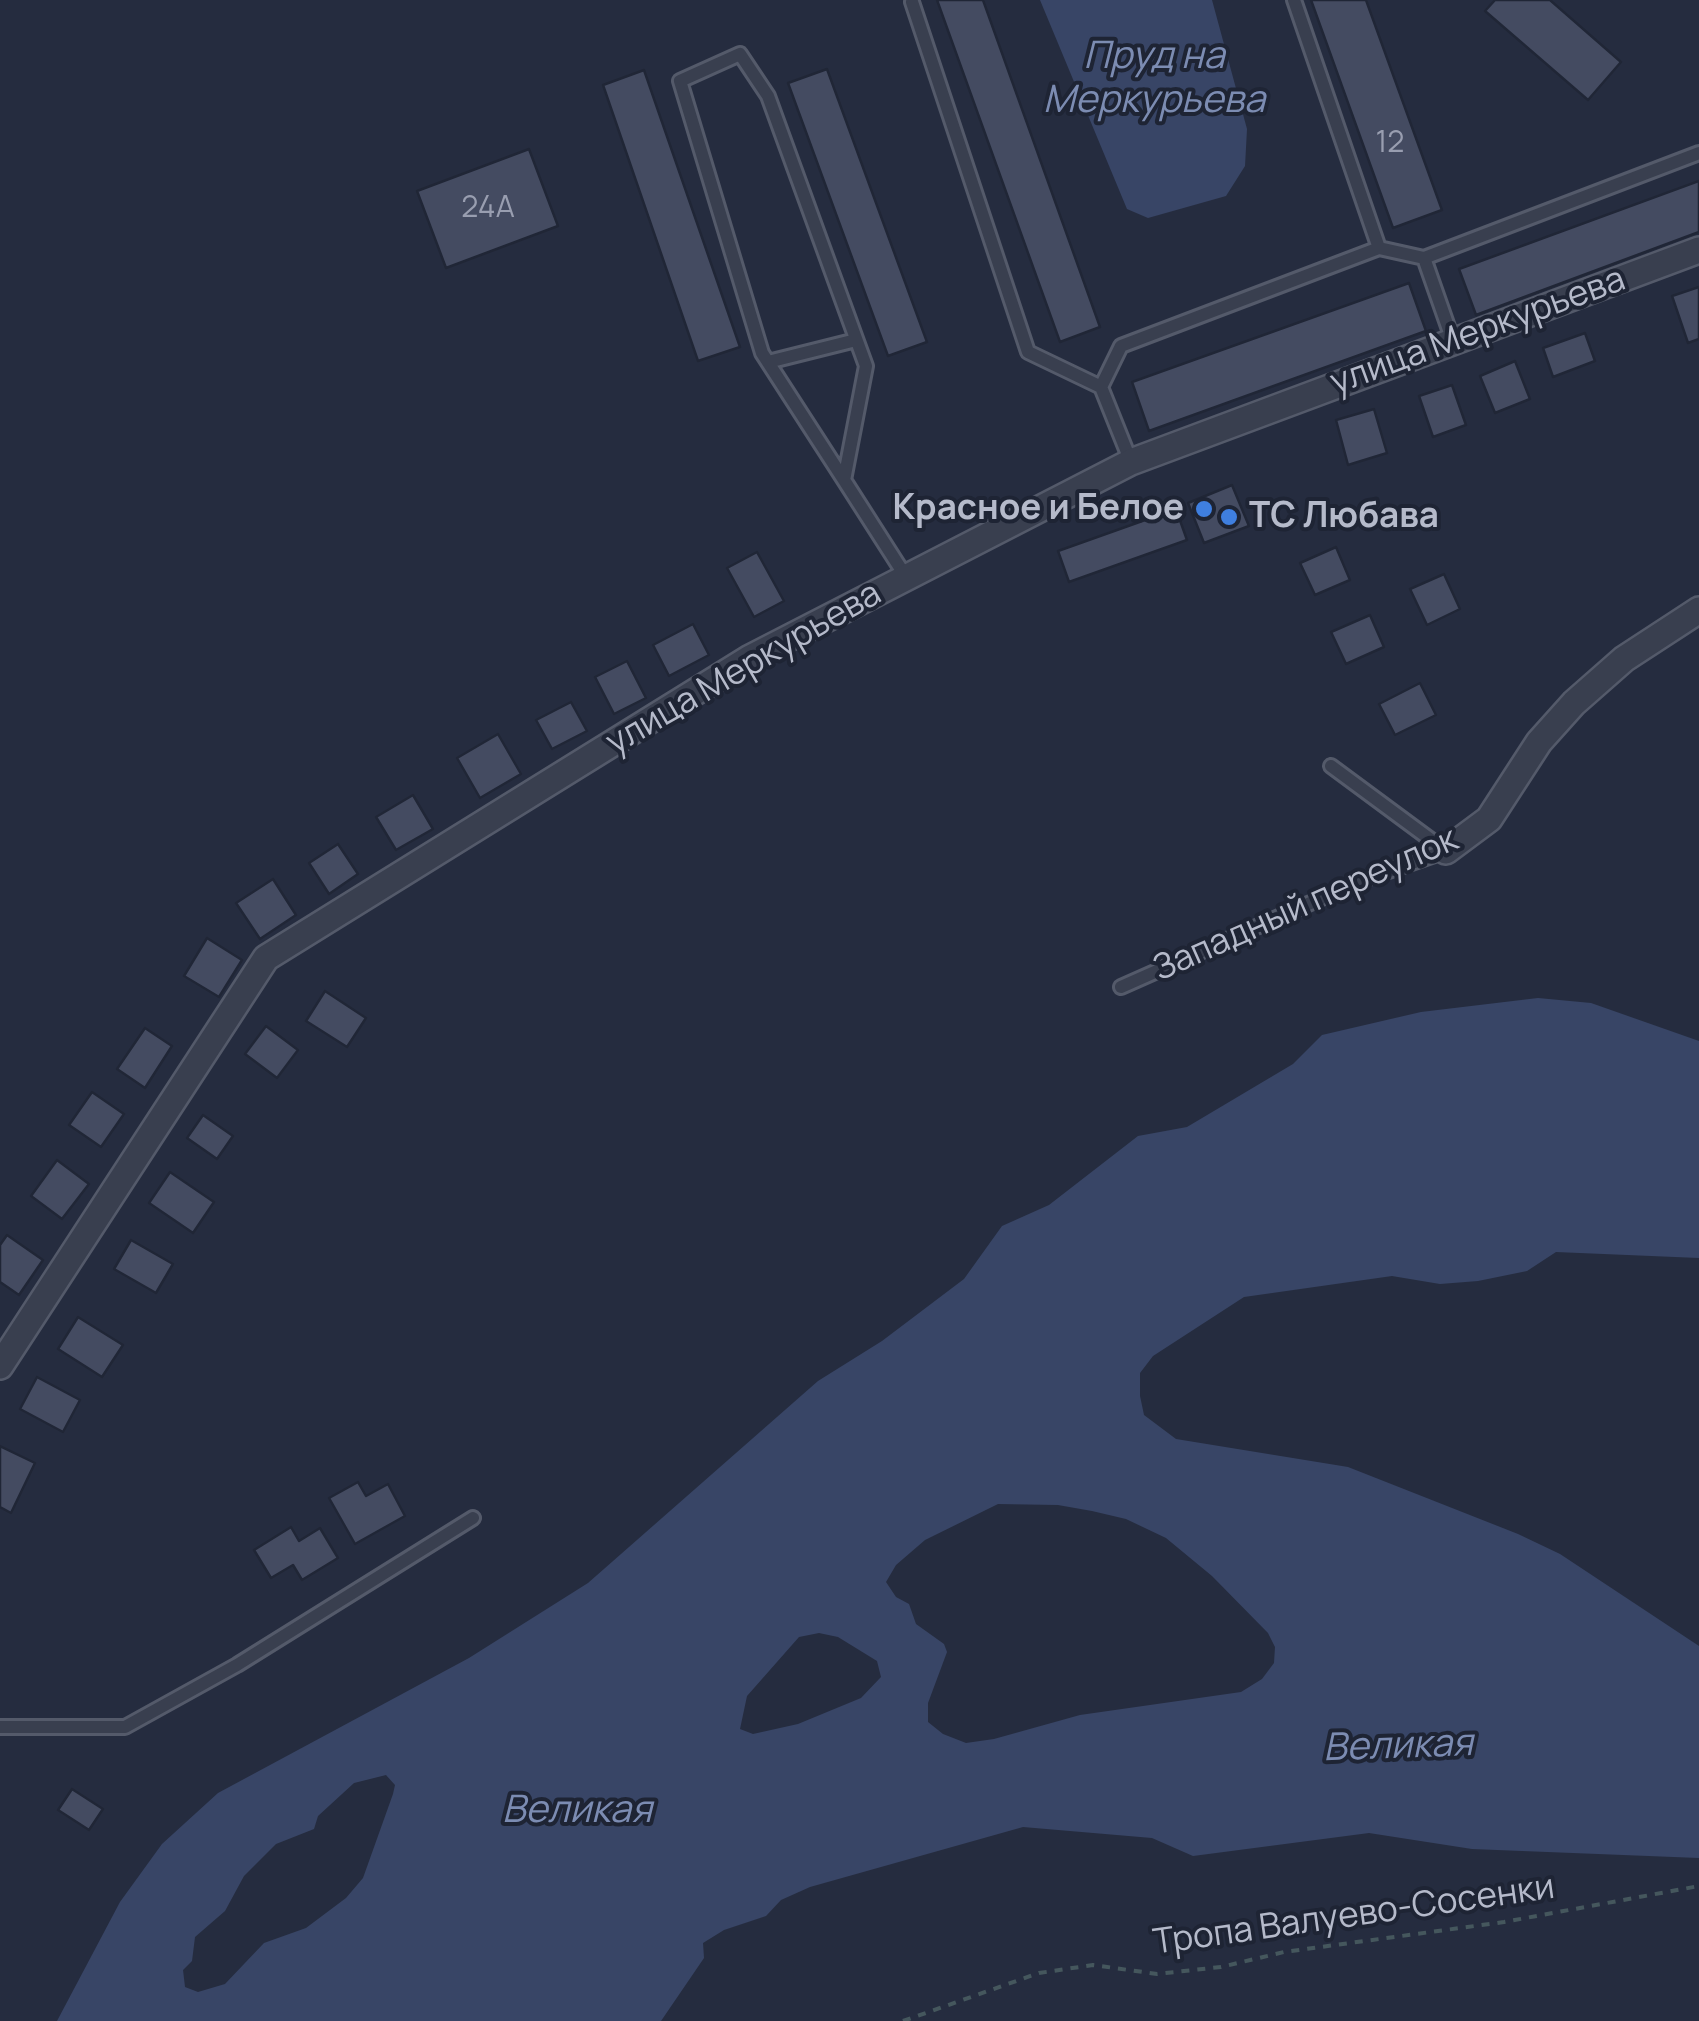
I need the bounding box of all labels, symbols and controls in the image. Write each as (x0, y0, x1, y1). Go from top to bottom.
water label: Пруд на Меркурьева (1043, 34, 1265, 123)
house number: 12 (1376, 126, 1404, 162)
house number: 24А (461, 191, 515, 227)
street label: улица Меркурьева (1325, 259, 1631, 405)
place label: Красное и Белое (892, 488, 1184, 530)
place label: ТС Любава (1249, 496, 1439, 538)
marker: Красное и Белое (1193, 498, 1215, 520)
marker: ТС Любава (1218, 506, 1240, 528)
street label: улица Меркурьева (599, 573, 889, 765)
street label: Западный переулок (1147, 819, 1465, 991)
water label: Великая (1322, 1722, 1474, 1772)
water label: Великая (502, 1788, 652, 1834)
street label: Тропа Валуево-Сосенки (1151, 1867, 1557, 1965)

